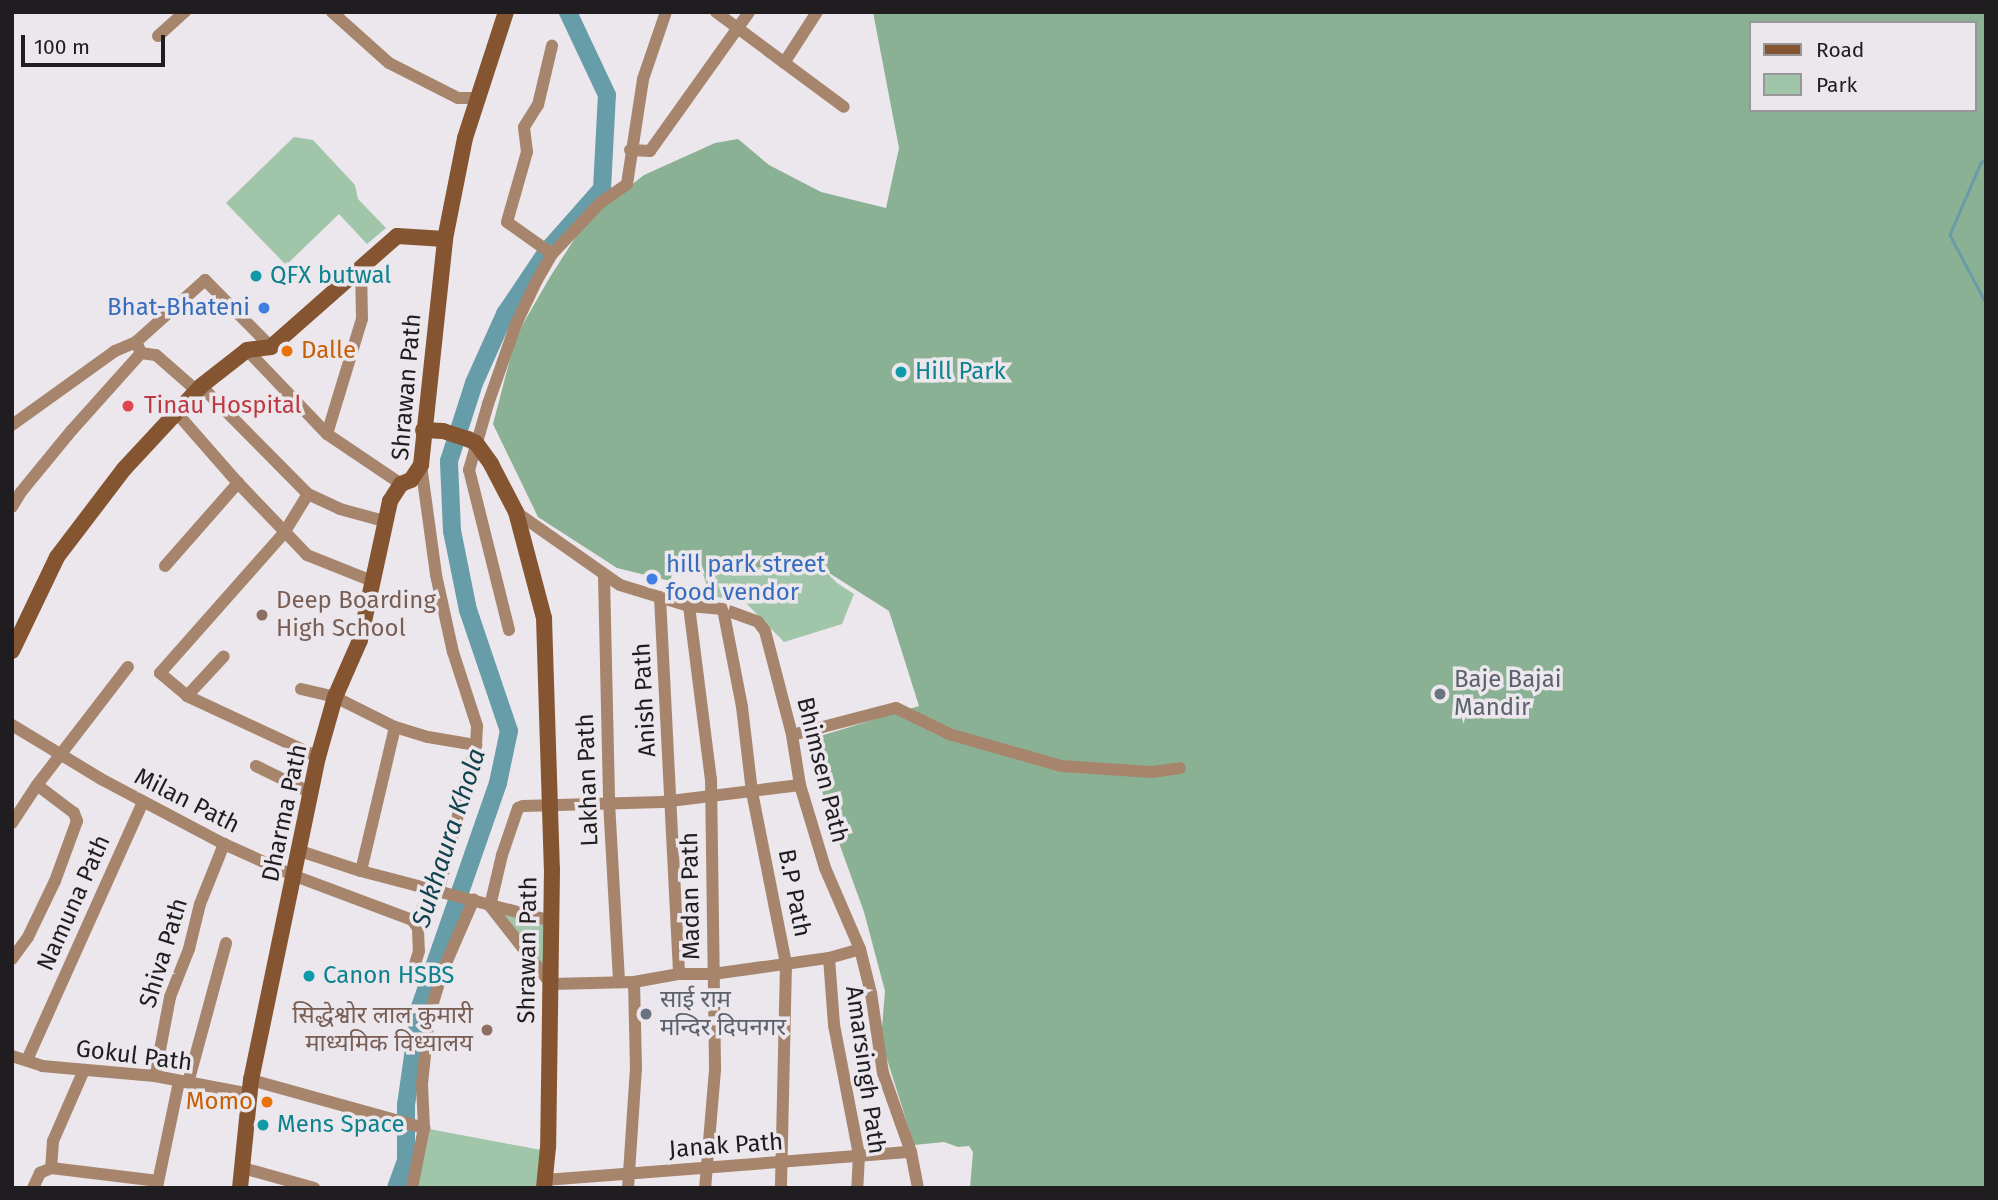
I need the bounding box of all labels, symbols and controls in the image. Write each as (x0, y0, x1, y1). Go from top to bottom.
scale bar (24, 21, 168, 65)
legend (1750, 21, 1977, 112)
text: 100 m (34, 34, 90, 60)
text: Road (1816, 37, 1864, 63)
text: Park (1816, 72, 1857, 98)
place label: QFX butwal (270, 262, 391, 290)
marker: QFX butwal (248, 268, 264, 284)
place label: Bhat-Bhateni (107, 294, 250, 322)
marker: Bhat-Bhateni (256, 300, 272, 316)
street label: Shrawan Path (386, 312, 428, 462)
place label: Dalle (301, 337, 356, 365)
marker: Dalle (279, 343, 295, 359)
place label: Hill Park (915, 358, 1006, 386)
marker: Hill Park (893, 364, 909, 380)
place label: Tinau Hospital (144, 392, 302, 420)
marker: Tinau Hospital (118, 396, 138, 416)
place label: hill park street food vendor (666, 551, 825, 607)
marker: hill park street food vendor (644, 571, 660, 587)
place label: Deep Boarding High School (276, 587, 436, 643)
marker: Deep Boarding High School (254, 607, 270, 623)
street label: Anish Path (628, 642, 662, 758)
place label: Baje Bajai Mandir (1454, 666, 1562, 722)
marker: Baje Bajai Mandir (1432, 686, 1448, 702)
street label: Bhimsen Path (790, 694, 854, 846)
street label: Lakhan Path (571, 713, 605, 847)
street label: Dharma Path (256, 741, 314, 885)
water label: Sukhaura Khola (405, 745, 493, 931)
street label: Milan Path (130, 762, 244, 840)
street label: Namuna Path (31, 831, 117, 975)
street label: Madan Path (675, 832, 707, 960)
street label: B.P Path (771, 847, 817, 939)
street label: Shrawan Path (512, 876, 544, 1024)
street label: Shiva Path (134, 895, 194, 1011)
place label: Canon HSBS (323, 962, 454, 990)
marker: Canon HSBS (301, 968, 317, 984)
street label: Amarsingh Path (839, 984, 891, 1156)
place label: साई राम मन्दिर दिपनगर (660, 986, 786, 1042)
place label: सिद्धेश्वोर लाल कुमारी माध्यमिक विध्यालय (292, 1002, 473, 1058)
marker: साई राम मन्दिर दिपनगर (638, 1006, 654, 1022)
marker: सिद्धेश्वोर लाल कुमारी माध्यमिक विध्यालय (479, 1022, 495, 1038)
street label: Gokul Path (74, 1035, 194, 1077)
place label: Momo (186, 1088, 253, 1116)
marker: Momo (259, 1094, 275, 1110)
place label: Mens Space (277, 1111, 405, 1139)
marker: Mens Space (255, 1117, 271, 1133)
street label: Janak Path (668, 1128, 784, 1164)

